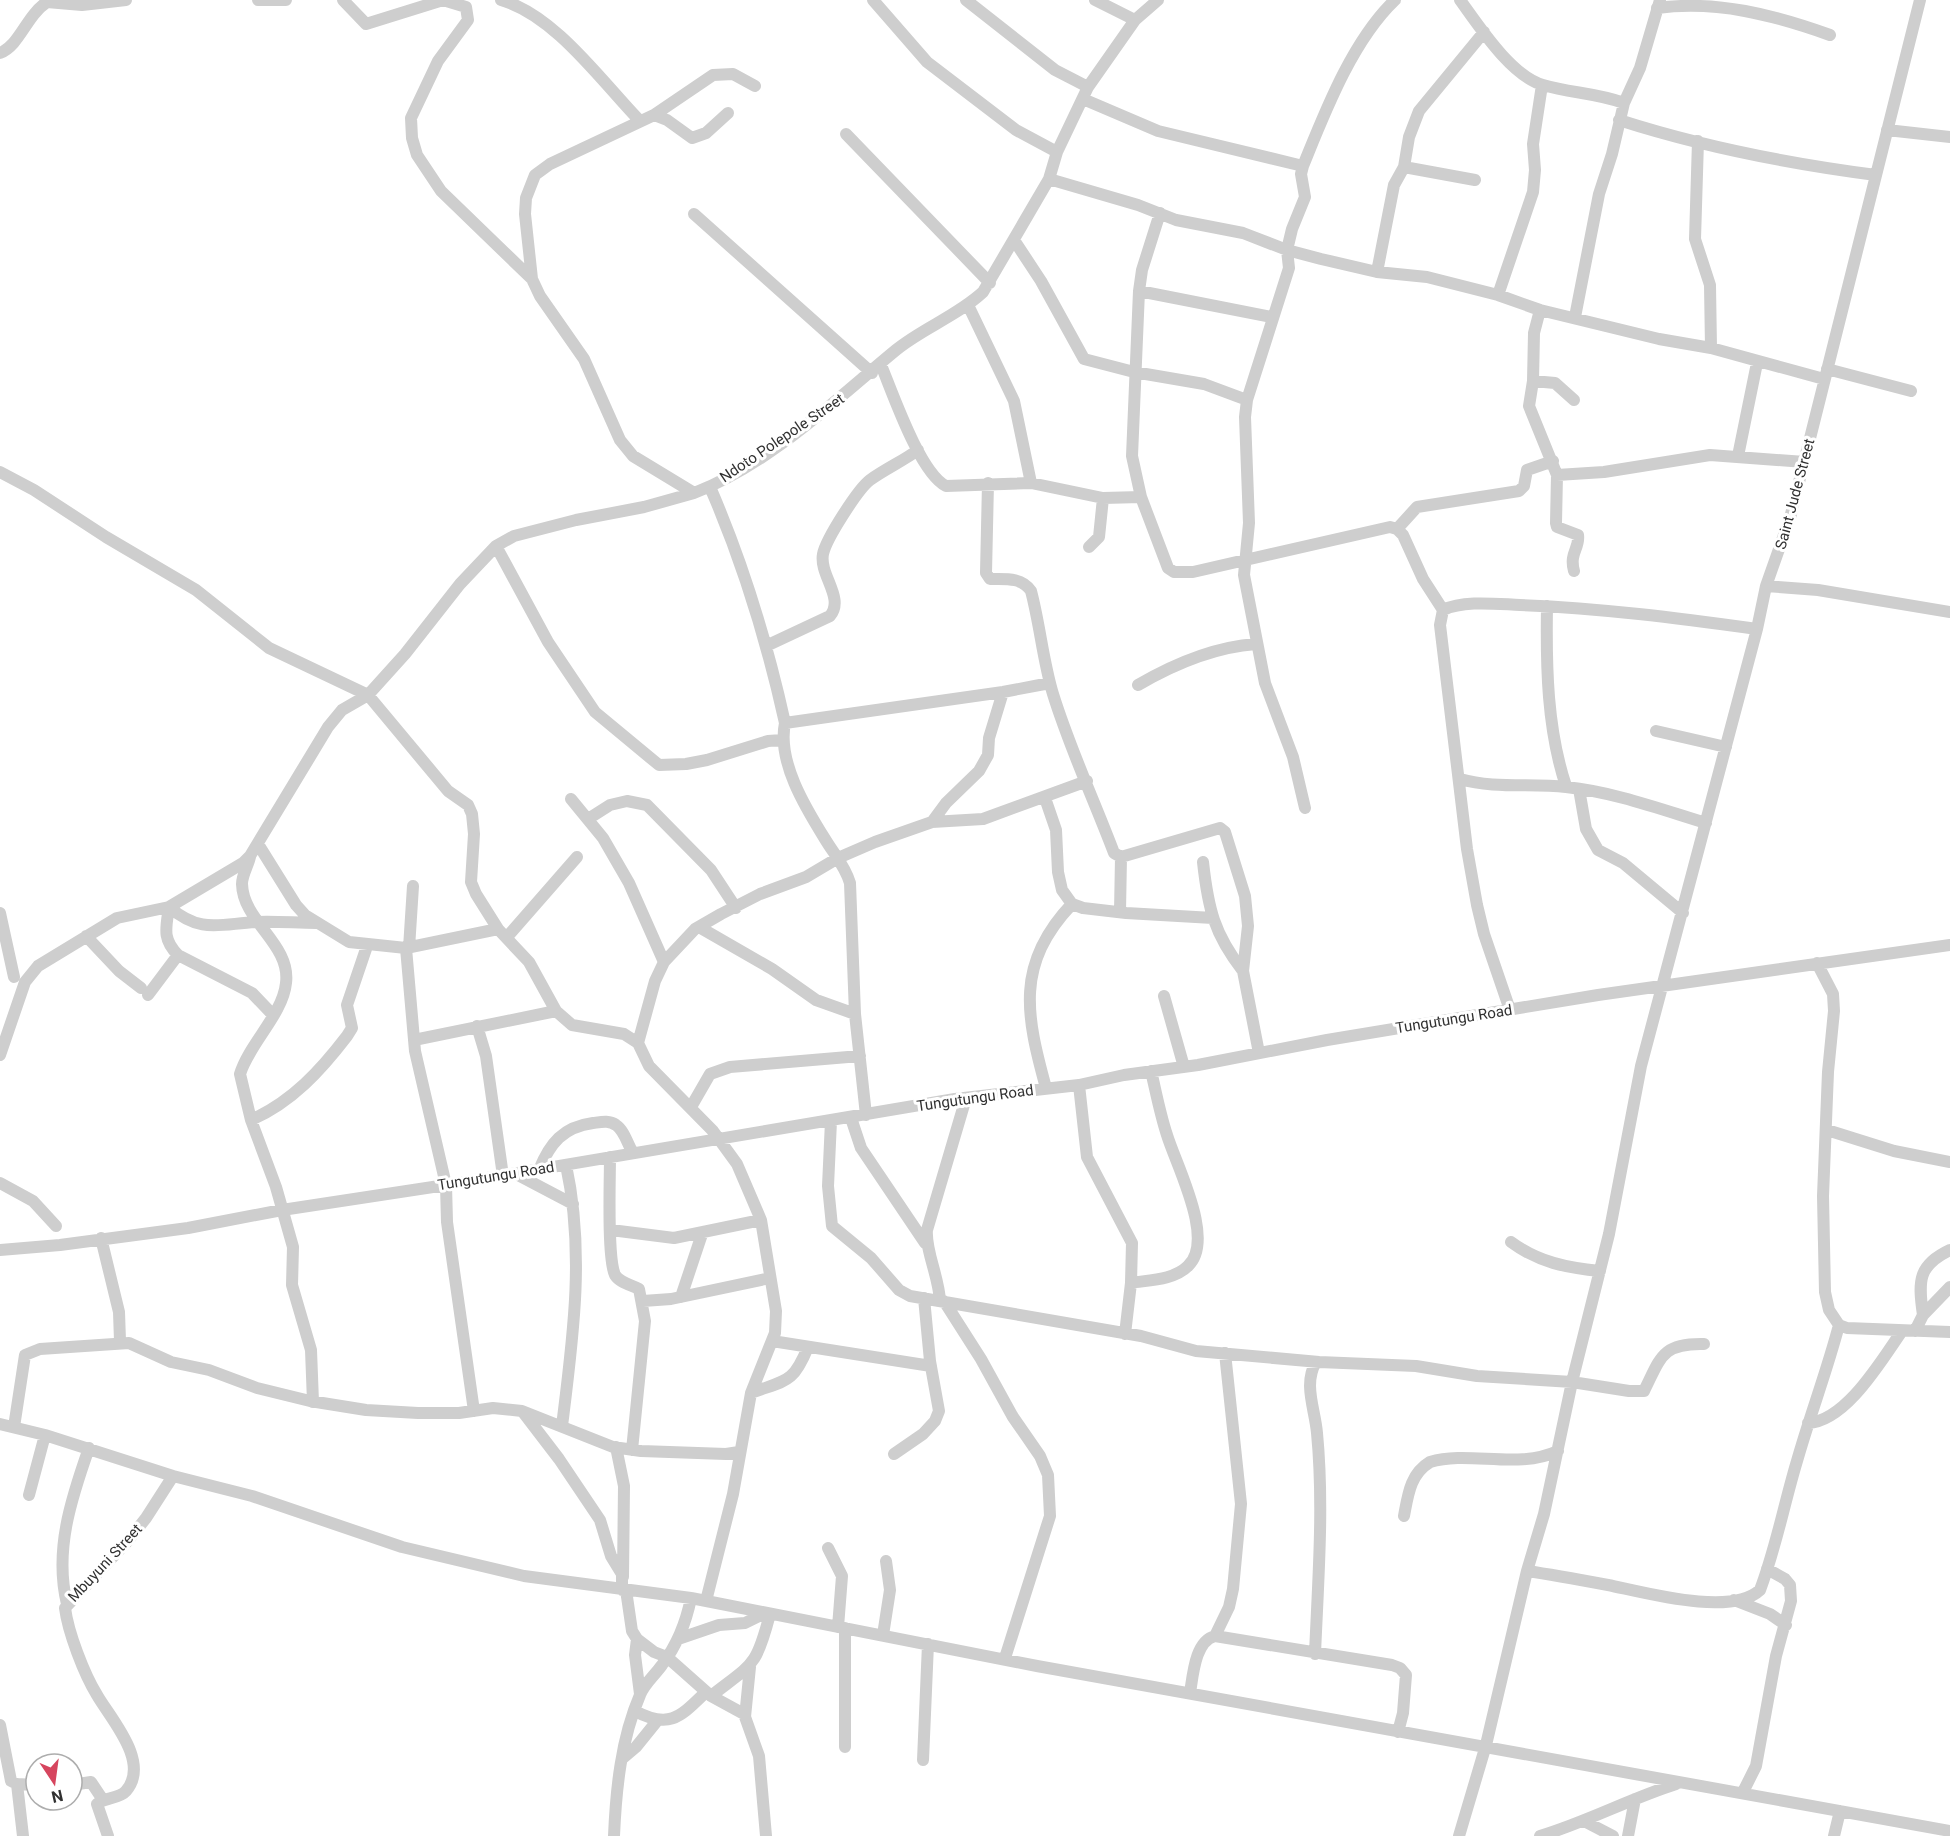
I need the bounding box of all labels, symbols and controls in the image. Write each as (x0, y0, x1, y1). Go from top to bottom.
street label: Ndoto Polepole Street (716, 390, 848, 486)
street label: Saint Jude Street (1772, 437, 1818, 551)
street label: Tungutungu Road (1394, 1001, 1514, 1037)
street label: Tungutungu Road (915, 1081, 1035, 1115)
street label: Tungutungu Road (436, 1158, 556, 1194)
street label: Mbuyuni Street (64, 1520, 146, 1606)
north arrow (24, 1752, 84, 1812)
text: N (50, 1786, 65, 1807)

